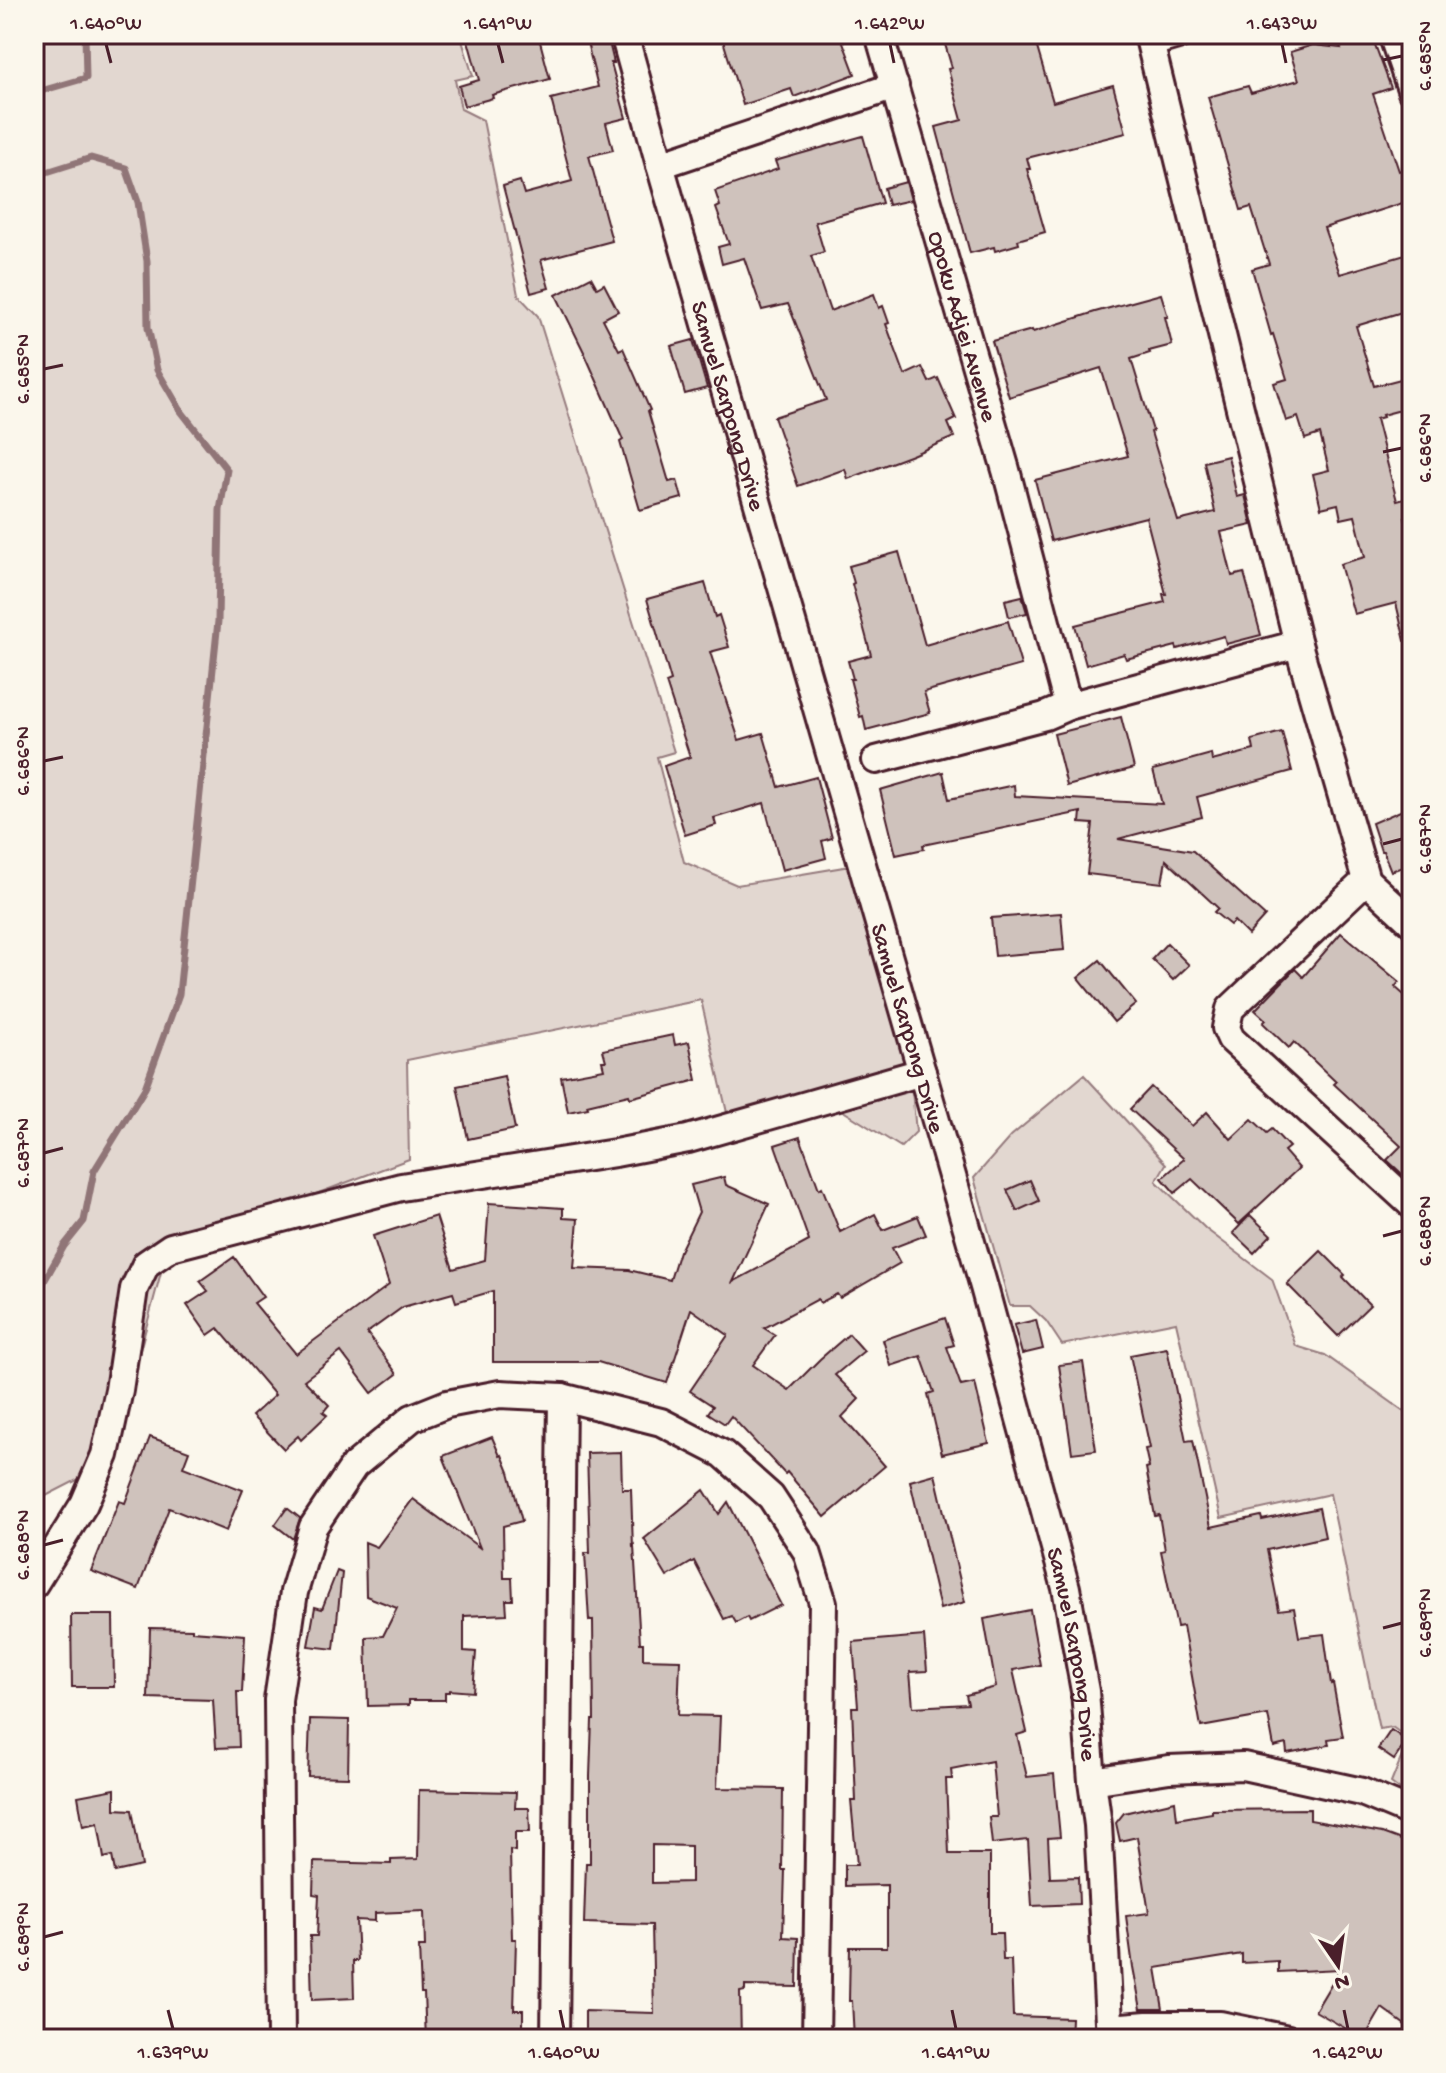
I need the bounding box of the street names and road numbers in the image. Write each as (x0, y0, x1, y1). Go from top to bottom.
street label: Opoku Adjei Avenue (919, 228, 1002, 426)
street label: Samuel Sarpong Drive (682, 298, 770, 515)
street label: Samuel Sarpong Drive (862, 921, 950, 1137)
street label: Samuel Sarpong Drive (1038, 1545, 1101, 1763)

